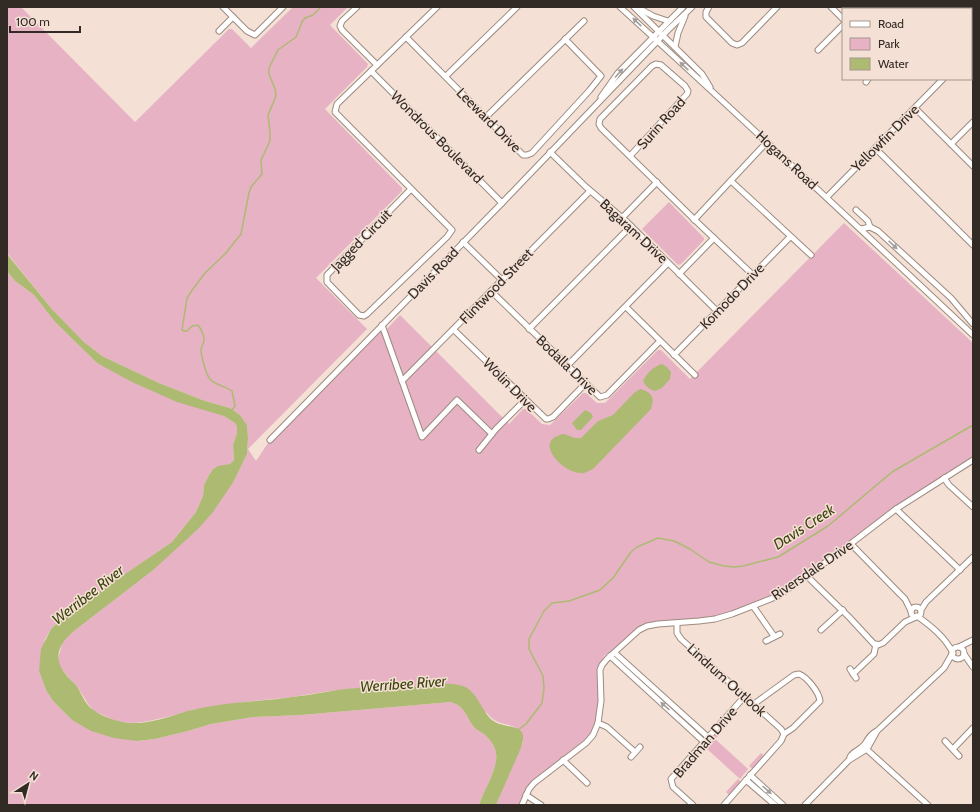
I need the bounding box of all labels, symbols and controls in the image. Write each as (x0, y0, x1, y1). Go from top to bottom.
scale bar (10, 8, 80, 34)
legend (842, 8, 972, 80)
text: 100 m (16, 14, 50, 29)
text: Road (878, 16, 904, 31)
one-way arrow (632, 18, 642, 27)
text: Park (878, 36, 900, 51)
text: Water (878, 56, 909, 71)
one-way arrow (679, 62, 688, 71)
one-way arrow (614, 68, 624, 78)
street label: Leeward Drive (453, 84, 525, 156)
street label: Wondrous Boulevard (387, 87, 487, 187)
street label: Surin Road (633, 93, 689, 153)
street label: Yellowfin Drive (847, 100, 923, 176)
street label: Hogans Road (752, 127, 822, 193)
street label: Bagaram Drive (596, 195, 672, 267)
street label: Jagged Circuit (326, 205, 395, 276)
one-way arrow (888, 240, 898, 250)
street label: Davis Road (404, 243, 462, 303)
street label: Flintwood Street (455, 244, 537, 328)
street label: Komodo Drive (696, 259, 768, 333)
street label: Bodalla Drive (533, 331, 601, 399)
street label: Wolin Drive (479, 354, 541, 416)
water label: Davis Creek (770, 500, 839, 554)
street label: Riversdale Drive (768, 536, 856, 604)
water label: Werribee River (48, 560, 129, 629)
street label: Lindrum Outlook (684, 640, 771, 721)
water label: Werribee River (359, 672, 448, 696)
one-way arrow (660, 701, 670, 711)
street label: Bradman Drive (669, 703, 741, 781)
north arrow (8, 764, 48, 804)
text: N (27, 768, 41, 784)
one-way arrow (762, 786, 772, 795)

